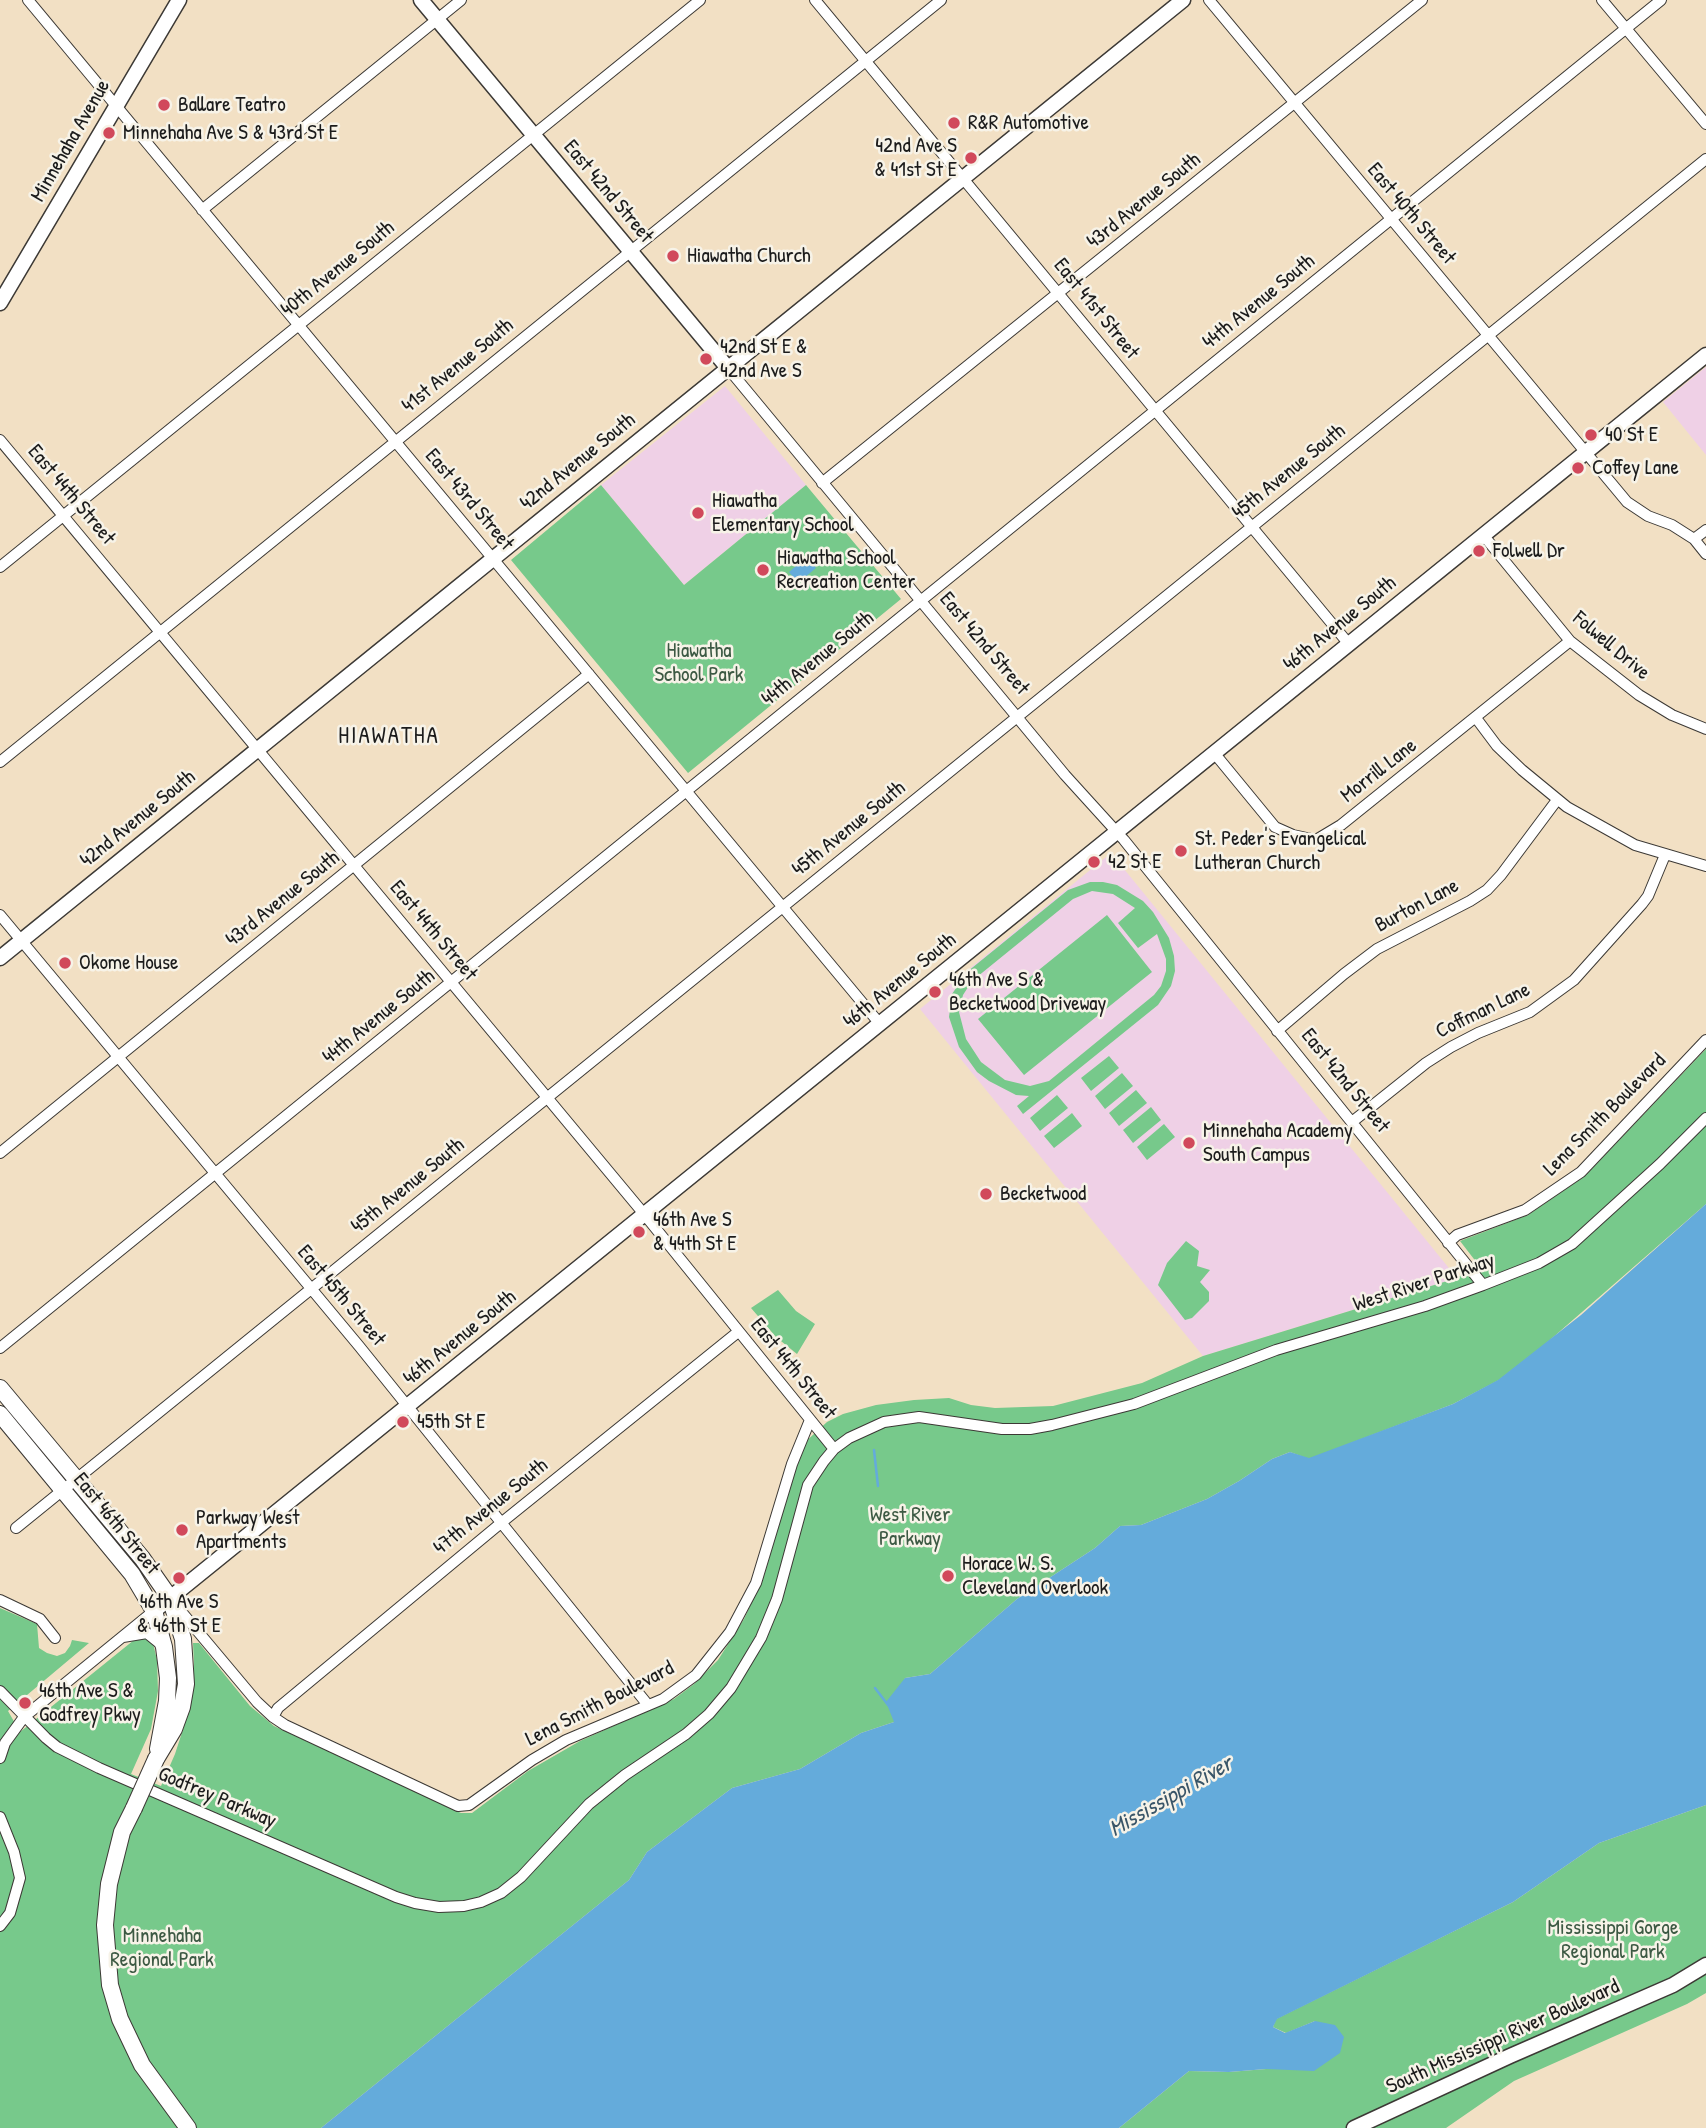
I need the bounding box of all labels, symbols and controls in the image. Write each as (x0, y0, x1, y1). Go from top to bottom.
street label: Minnehaha Avenue (26, 75, 116, 207)
place label: Ballare Teatro (178, 92, 286, 118)
marker: Ballare Teatro (156, 97, 172, 113)
place label: R&R Automotive (968, 110, 1089, 136)
marker: R&R Automotive (946, 115, 962, 131)
place label: Minnehaha Ave S & 43rd St E (123, 120, 338, 146)
marker: Minnehaha Ave S & 43rd St E (101, 125, 117, 141)
place label: 42nd Ave S & 41st St E (874, 133, 957, 183)
street label: East 42nd Street (558, 135, 658, 249)
street label: 43rd Avenue South (1082, 147, 1206, 255)
marker: 42nd Ave S & 41st St E (963, 150, 979, 166)
street label: East 40th Street (1361, 158, 1461, 270)
street label: 40th Avenue South (276, 216, 400, 322)
place label: Hiawatha Church (687, 243, 811, 269)
marker: Hiawatha Church (665, 248, 681, 264)
street label: 44th Avenue South (1198, 249, 1320, 355)
street label: East 41st Street (1048, 254, 1144, 364)
street label: 41st Avenue South (397, 313, 519, 419)
place label: 42nd St E & 42nd Ave S (720, 334, 807, 384)
marker: 42nd St E & 42nd Ave S (698, 351, 714, 367)
street label: 42nd Avenue South (515, 408, 641, 516)
street label: 45th Avenue South (1227, 419, 1351, 525)
place label: 40 St E (1605, 422, 1658, 448)
marker: 40 St E (1583, 427, 1599, 443)
street label: East 44th Street (22, 440, 120, 550)
street label: East 43rd Street (419, 444, 519, 556)
place label: Coffey Lane (1592, 455, 1679, 481)
marker: Coffey Lane (1570, 460, 1586, 476)
place label: Hiawatha Elementary School (712, 488, 854, 538)
marker: Hiawatha Elementary School (690, 505, 706, 521)
place label: Folwell Dr (1493, 538, 1565, 564)
marker: Folwell Dr (1471, 543, 1487, 559)
place label: Hiawatha School Recreation Center (777, 545, 915, 595)
marker: Hiawatha School Recreation Center (755, 562, 771, 578)
street label: 46th Avenue South (1279, 571, 1401, 677)
street label: East 42nd Street (934, 587, 1034, 701)
street label: 44th Avenue South (757, 606, 879, 712)
street label: Folwell Drive (1567, 606, 1655, 686)
park label: Hiawatha School Park (654, 638, 744, 688)
district label: HIAWATHA (339, 723, 439, 751)
street label: Morrill Lane (1336, 733, 1422, 809)
street label: 42nd Avenue South (75, 765, 201, 873)
street label: 45th Avenue South (787, 776, 911, 882)
place label: St. Peder's Evangelical Lutheran Church (1195, 826, 1366, 876)
marker: St. Peder's Evangelical Lutheran Church (1173, 843, 1189, 859)
street label: 43rd Avenue South (221, 845, 345, 953)
place label: 42 St E (1108, 849, 1162, 875)
marker: 42 St E (1086, 854, 1102, 870)
street label: Burton Lane (1371, 874, 1463, 938)
street label: East 44th Street (384, 876, 482, 986)
street label: 46th Avenue South (839, 928, 961, 1034)
place label: Okome House (79, 950, 178, 976)
marker: Okome House (57, 955, 73, 971)
street label: 44th Avenue South (318, 964, 440, 1070)
place label: 46th Ave S & Becketwood Driveway (949, 967, 1106, 1017)
street label: Coffman Lane (1432, 977, 1534, 1045)
marker: 46th Ave S & Becketwood Driveway (927, 984, 943, 1000)
street label: East 42nd Street (1295, 1024, 1395, 1138)
street label: Lena Smith Boulevard (1539, 1049, 1671, 1181)
place label: Minnehaha Academy South Campus (1203, 1118, 1353, 1168)
street label: 45th Avenue South (346, 1133, 470, 1239)
marker: Minnehaha Academy South Campus (1181, 1135, 1197, 1151)
place label: Becketwood (1000, 1181, 1086, 1207)
marker: Becketwood (978, 1186, 994, 1202)
place label: 46th Ave S & 44th St E (653, 1207, 737, 1257)
marker: 46th Ave S & 44th St E (631, 1224, 647, 1240)
street label: East 45th Street (291, 1240, 391, 1352)
street label: West River Parkway (1350, 1248, 1498, 1318)
street label: 46th Avenue South (399, 1285, 521, 1391)
street label: East 44th Street (744, 1313, 842, 1425)
place label: 45th St E (417, 1409, 486, 1435)
marker: 45th St E (395, 1414, 411, 1430)
street label: 47th Avenue South (429, 1453, 553, 1561)
street label: East 46th Street (67, 1468, 165, 1580)
park label: West River Parkway (870, 1502, 950, 1552)
place label: Parkway West Apartments (196, 1505, 299, 1555)
marker: Parkway West Apartments (174, 1522, 190, 1538)
place label: Horace W. S. Cleveland Overlook (962, 1551, 1108, 1601)
marker: Horace W. S. Cleveland Overlook (940, 1568, 956, 1584)
marker: 46th Ave S & 46th St E (171, 1570, 187, 1586)
place label: 46th Ave S & 46th St E (137, 1589, 221, 1639)
street label: Lena Smith Boulevard (522, 1656, 678, 1752)
place label: 46th Ave S & Godfrey Pkwy (39, 1678, 141, 1728)
marker: 46th Ave S & Godfrey Pkwy (17, 1695, 33, 1711)
water label: Mississippi River (1105, 1751, 1237, 1843)
street label: Godfrey Parkway (154, 1762, 280, 1834)
park label: Mississippi Gorge Regional Park (1548, 1915, 1678, 1965)
park label: Minnehaha Regional Park (110, 1923, 214, 1973)
street label: South Mississippi River Boulevard (1383, 1974, 1623, 2100)

